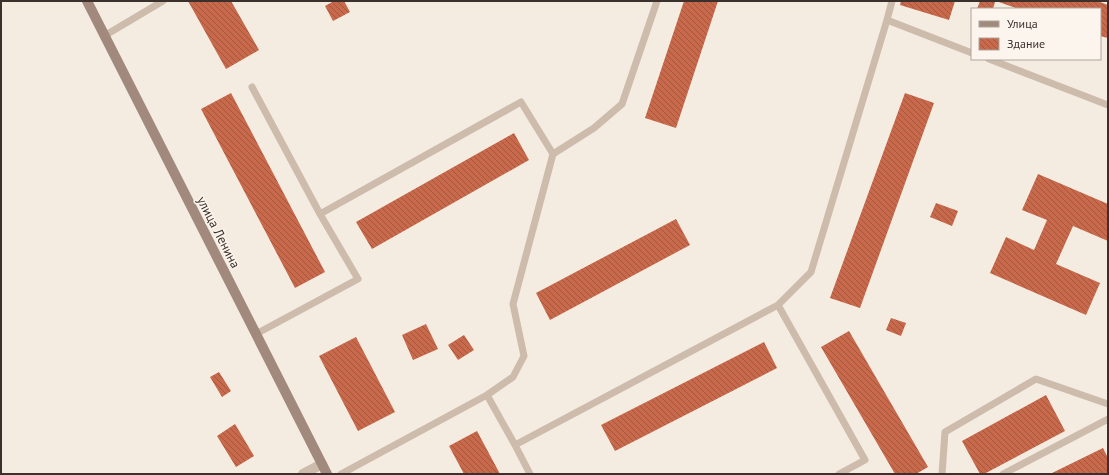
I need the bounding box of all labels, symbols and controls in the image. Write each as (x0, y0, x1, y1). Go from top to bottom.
legend (971, 8, 1101, 60)
text: Улица (1007, 16, 1038, 31)
text: Здание (1007, 36, 1045, 51)
street label: улица Ленина (193, 193, 244, 271)

